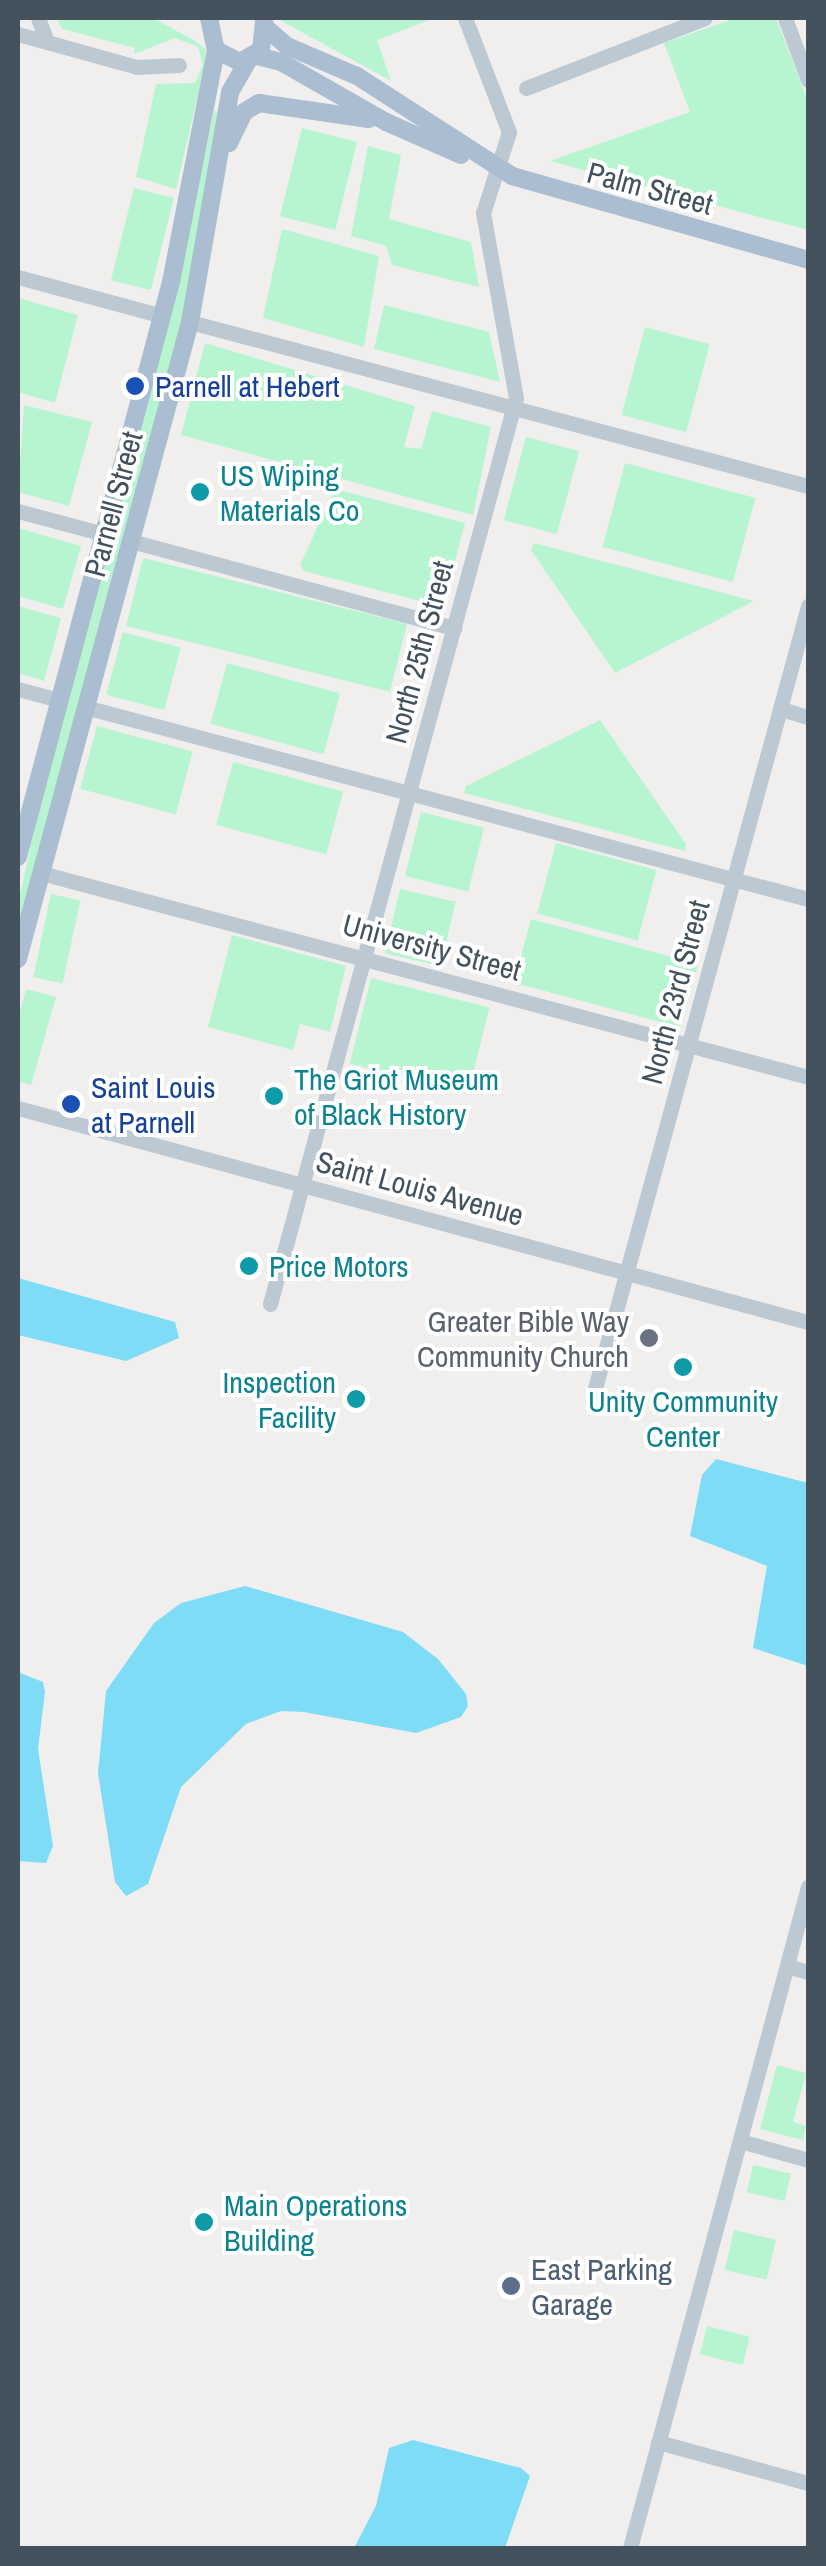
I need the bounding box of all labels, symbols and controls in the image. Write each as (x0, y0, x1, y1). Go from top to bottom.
street label: Palm Street (583, 154, 717, 222)
place label: Parnell at Hebert (155, 368, 340, 404)
marker: Parnell at Hebert (124, 375, 146, 397)
street label: Parnell Street (76, 427, 150, 581)
place label: US Wiping Materials Co (220, 457, 359, 528)
marker: US Wiping Materials Co (189, 481, 211, 503)
street label: North 25th Street (377, 557, 461, 747)
street label: North 23rd Street (633, 896, 717, 1088)
street label: University Street (339, 906, 525, 988)
place label: The Griot Museum of Black History (294, 1061, 499, 1132)
place label: Saint Louis at Parnell (91, 1069, 215, 1140)
marker: The Griot Museum of Black History (263, 1085, 285, 1107)
marker: Saint Louis at Parnell (60, 1093, 82, 1115)
street label: Saint Louis Avenue (312, 1143, 528, 1233)
place label: Price Motors (269, 1248, 408, 1284)
marker: Price Motors (238, 1255, 260, 1277)
place label: Greater Bible Way Community Church (417, 1303, 629, 1374)
marker: Greater Bible Way Community Church (638, 1327, 660, 1349)
marker: Unity Community Center (672, 1356, 694, 1378)
place label: Inspection Facility (222, 1364, 336, 1434)
place label: Unity Community Center (588, 1383, 778, 1454)
marker: Inspection Facility (345, 1388, 367, 1410)
place label: Main Operations Building (224, 2187, 407, 2258)
marker: Main Operations Building (193, 2211, 215, 2233)
place label: East Parking Garage (531, 2251, 672, 2322)
marker: East Parking Garage (500, 2275, 522, 2297)

